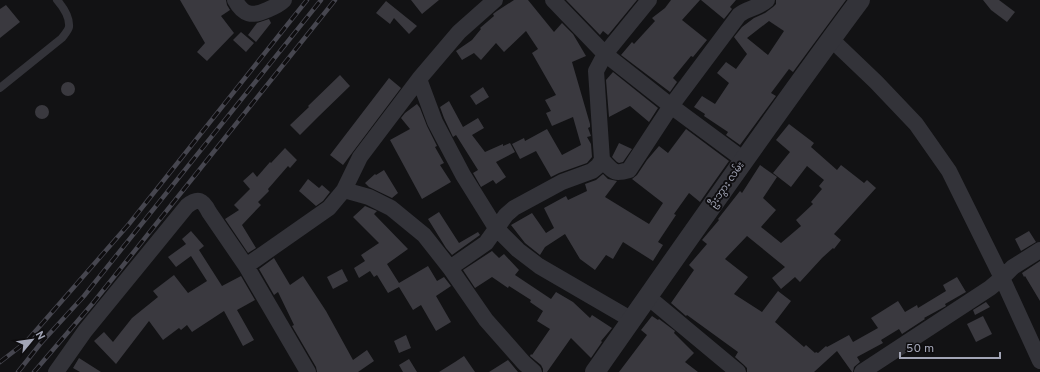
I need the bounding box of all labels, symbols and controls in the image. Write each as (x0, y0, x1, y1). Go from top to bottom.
street label: ဦးဘွား လမ်း (705, 158, 748, 211)
north arrow (12, 320, 52, 360)
text: N (32, 329, 48, 342)
scale bar (900, 334, 1000, 360)
text: 50 m (906, 341, 934, 357)

